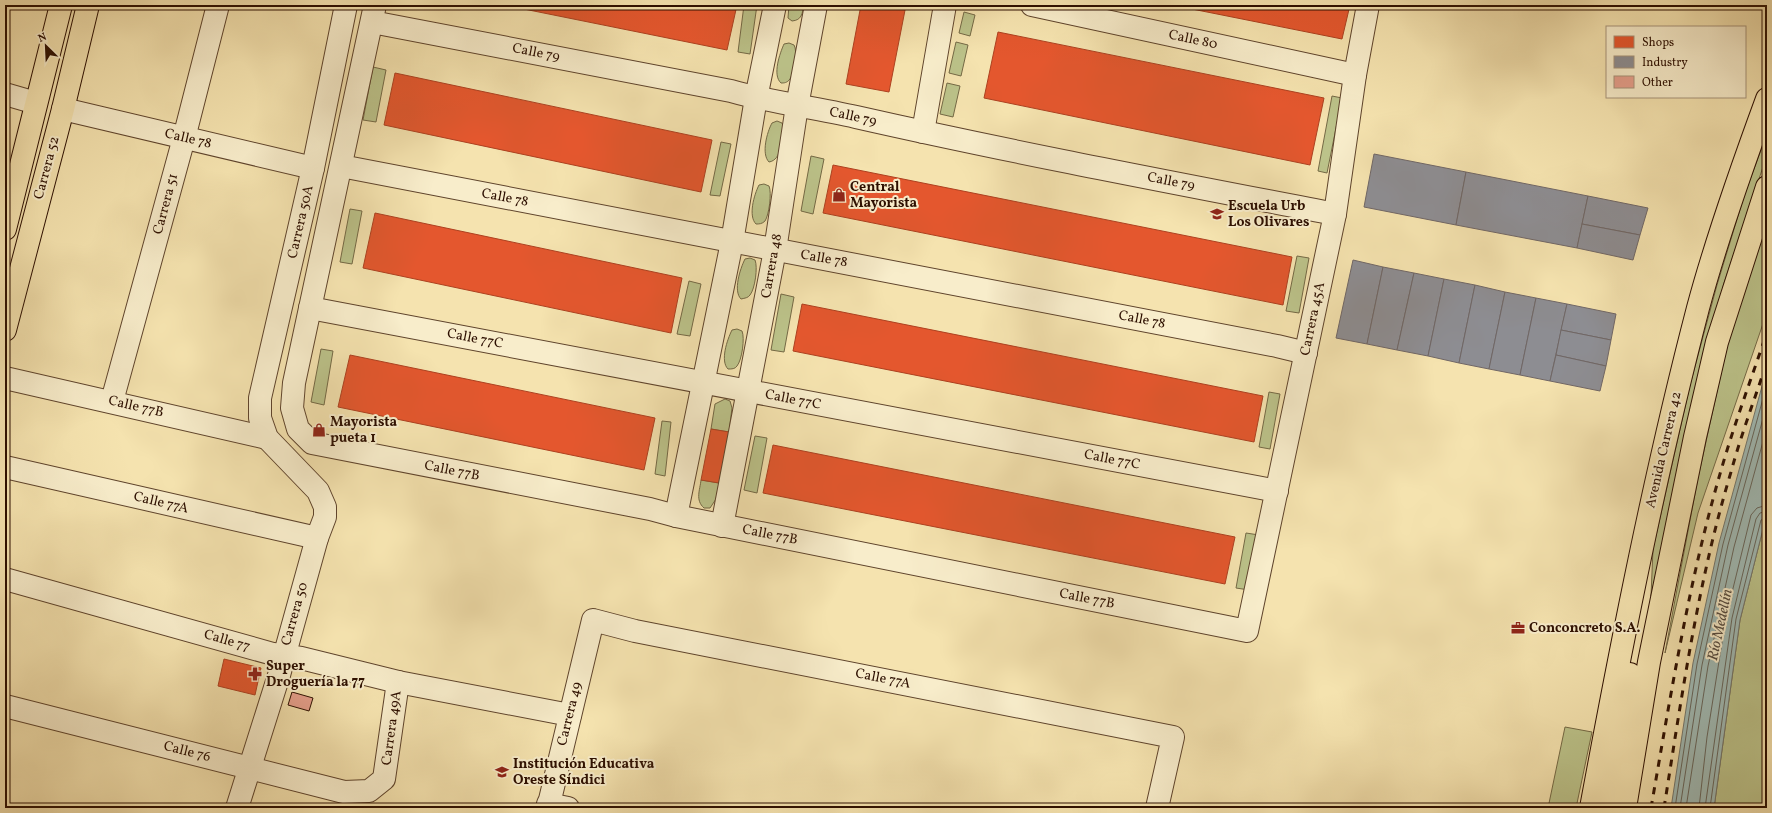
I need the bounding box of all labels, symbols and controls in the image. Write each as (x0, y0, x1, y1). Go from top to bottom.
north arrow (26, 26, 66, 66)
street label: Calle 80 (1167, 26, 1219, 54)
legend (1606, 26, 1746, 98)
text: N (36, 30, 49, 47)
text: Shops (1642, 35, 1674, 51)
street label: Calle 79 (511, 39, 561, 67)
text: Industry (1642, 55, 1688, 71)
text: Other (1642, 75, 1673, 91)
street label: Calle 79 (828, 103, 878, 131)
street label: Calle 78 (163, 124, 213, 154)
street label: Carrera 52 (29, 134, 65, 202)
street label: Calle 79 (1146, 168, 1196, 196)
street label: Carrera 51 (149, 171, 183, 237)
place label: Central Mayorista (850, 178, 918, 213)
street label: Carrera 50A (283, 183, 319, 261)
street label: Calle 78 (480, 184, 530, 212)
shop icon: Central Mayorista (831, 187, 847, 203)
place label: Escuela Urb Los Olivares (1228, 197, 1309, 232)
school or university icon: Escuela Urb Los Olivares (1209, 206, 1225, 222)
street label: Carrera 48 (757, 232, 787, 300)
street label: Calle 78 (799, 246, 849, 272)
street label: Carrera 45A (1296, 280, 1330, 357)
street label: Calle 78 (1117, 306, 1167, 334)
street label: Calle 77C (445, 324, 505, 354)
street label: Calle 77C (763, 385, 823, 415)
street label: Avenida Carrera 42 (1641, 390, 1687, 510)
street label: Calle 77B (106, 391, 166, 423)
place label: Mayorista pueta 1 (330, 413, 398, 448)
shop icon: Mayorista pueta 1 (311, 422, 327, 438)
street label: Calle 77C (1082, 445, 1142, 475)
street label: Calle 77B (423, 456, 481, 486)
street label: Calle 77A (132, 487, 191, 519)
street label: Calle 77B (741, 520, 799, 550)
street label: Carrera 50 (277, 580, 313, 648)
street label: Calle 77B (1058, 584, 1116, 614)
water label: Río Medellín (1703, 587, 1739, 663)
place label: Conconcreto S.A. (1529, 619, 1640, 638)
office icon: Conconcreto S.A. (1510, 620, 1526, 636)
street label: Calle 77 (202, 625, 253, 657)
place label: Super Droguería la 77 (266, 657, 365, 692)
street label: Calle 77A (854, 664, 912, 694)
pharmacy icon: Super Droguería la 77 (247, 666, 263, 682)
street label: Carrera 49 (553, 680, 587, 748)
street label: Carrera 49A (377, 689, 407, 767)
street label: Calle 76 (162, 737, 212, 767)
place label: Institución Educativa Oreste Síndici (513, 755, 655, 790)
school or university icon: Institución Educativa Oreste Síndici (494, 764, 510, 780)

